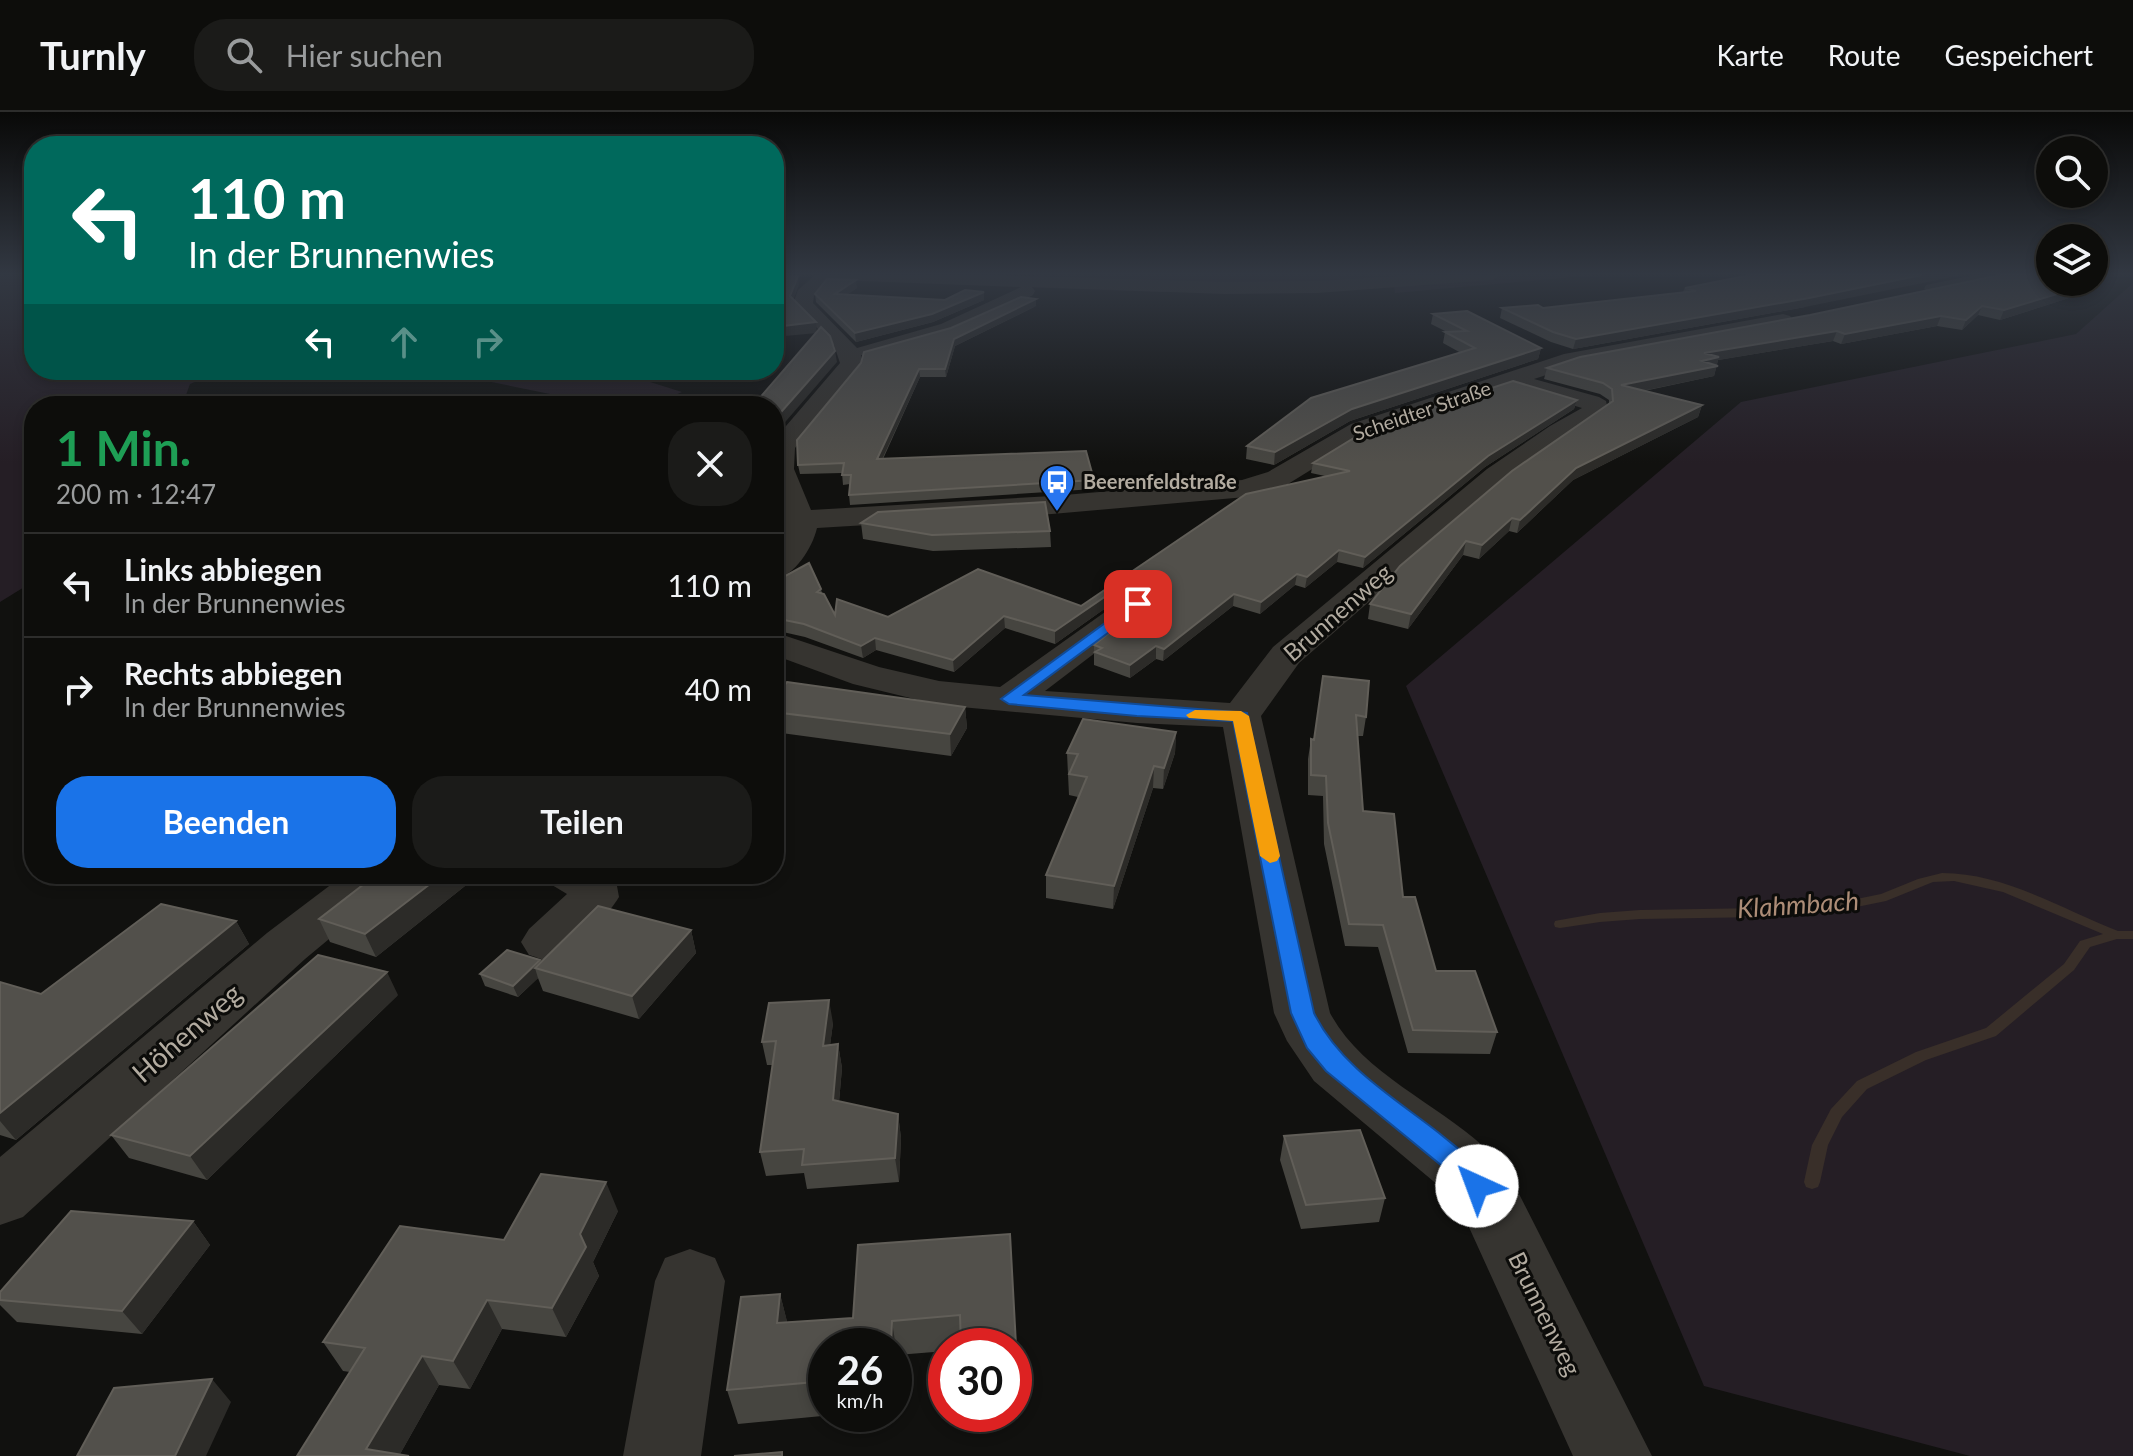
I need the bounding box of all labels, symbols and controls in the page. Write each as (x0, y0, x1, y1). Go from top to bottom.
search box (194, 19, 754, 91)
text: Turnly (40, 32, 146, 78)
icon: search (222, 33, 266, 77)
text: Hier suchen (286, 37, 443, 73)
text: Karte (1716, 38, 1784, 72)
text: Route (1828, 38, 1901, 72)
text: Gespeichert (1945, 38, 2093, 72)
map controls (2036, 136, 2108, 296)
button: search (2036, 136, 2108, 208)
text: 110 m (188, 164, 346, 231)
icon: left (56, 168, 160, 272)
button: layers (2036, 224, 2108, 296)
text: In der Brunnenwies (188, 232, 495, 276)
icon: left (298, 320, 342, 364)
icon: ahead (382, 320, 426, 364)
icon: right (466, 320, 510, 364)
street label: Scheidter Straße (1349, 375, 1494, 445)
text: 1 Min. (56, 419, 191, 476)
button: close (668, 422, 752, 506)
bus stop icon: Beerenfeldstraße (1038, 463, 1076, 513)
place label: Beerenfeldstraße (1083, 469, 1237, 493)
text: 200 m · 12:47 (56, 478, 216, 510)
text: Links abbiegen (124, 551, 322, 587)
street label: Brunnenweg (1277, 557, 1397, 667)
icon: left (56, 563, 100, 607)
text: 110 m (667, 567, 752, 603)
pin (1104, 570, 1172, 638)
icon: arrive (1116, 582, 1160, 626)
text: In der Brunnenwies (124, 587, 345, 619)
text: Rechts abbiegen (124, 655, 343, 691)
icon: right (56, 667, 100, 711)
text: 40 m (685, 671, 752, 707)
text: In der Brunnenwies (124, 691, 345, 723)
button: Beenden (56, 776, 396, 868)
button: Teilen (412, 776, 752, 868)
water label: Klahmbach (1736, 884, 1860, 924)
street label: Höhenweg (125, 975, 248, 1089)
position arrow (1435, 1144, 1519, 1228)
street label: Brunnenweg (1503, 1247, 1588, 1380)
speed limit sign: 30 (928, 1328, 1032, 1432)
text: 26 (837, 1346, 883, 1394)
text: km/h (837, 1388, 883, 1412)

